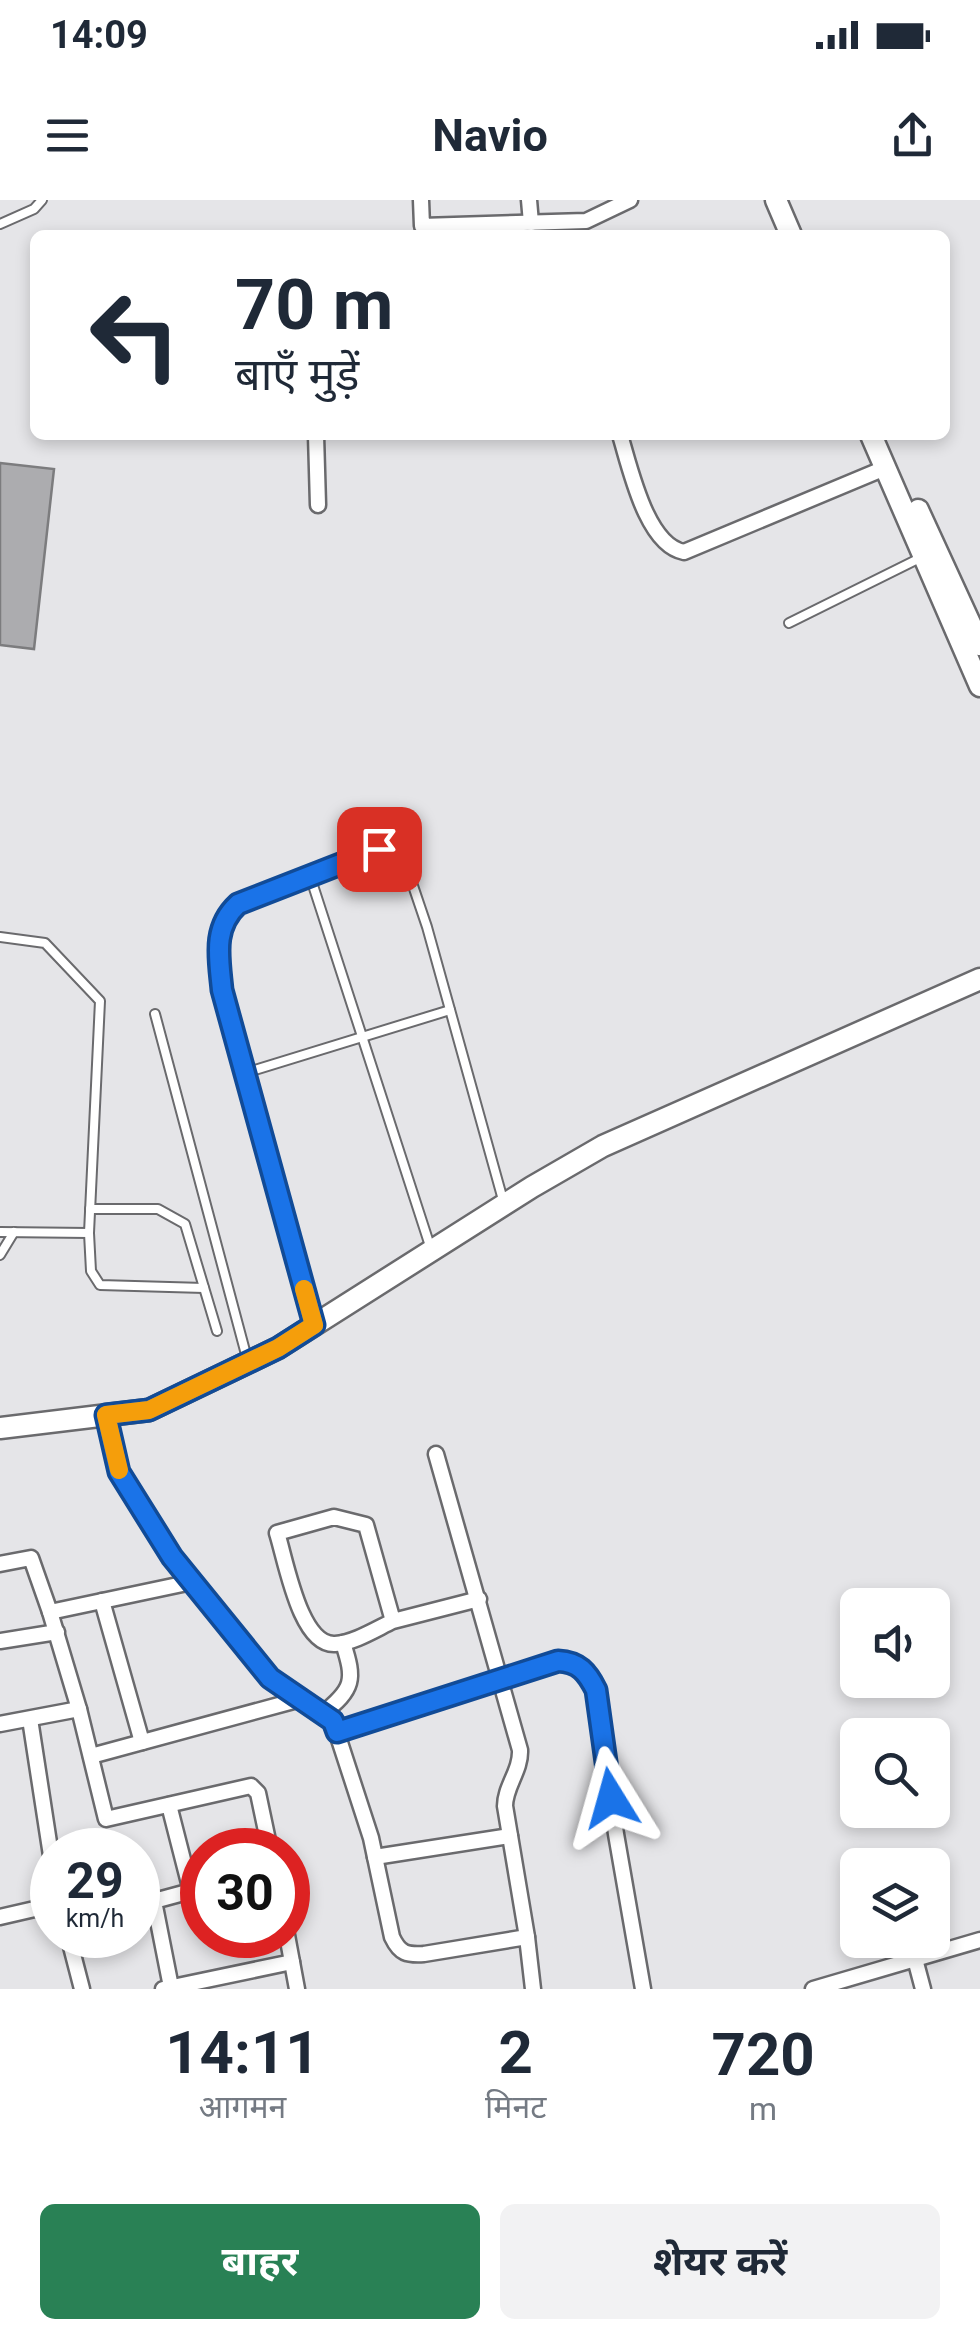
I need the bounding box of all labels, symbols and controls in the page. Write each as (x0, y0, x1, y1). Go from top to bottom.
text: 14:09 (50, 13, 148, 57)
icon: menu (40, 108, 95, 163)
icon: share (885, 108, 940, 163)
text: Navio (432, 109, 548, 162)
text: 70 m (235, 264, 393, 346)
icon: left (70, 270, 200, 400)
text: बाएँ मुड़ें (235, 348, 359, 401)
pin (337, 807, 422, 892)
icon: arrive (352, 822, 407, 877)
map controls (840, 1588, 950, 1958)
button: sound (840, 1588, 950, 1698)
button: search (840, 1718, 950, 1828)
position arrow (559, 1746, 663, 1850)
speed limit sign: 30 (180, 1828, 310, 1958)
button: layers (840, 1848, 950, 1958)
text: 29 (66, 1852, 124, 1910)
text: km/h (66, 1904, 124, 1933)
text: 14:11 (165, 2017, 320, 2088)
text: 2 (498, 2017, 533, 2088)
text: 720 (711, 2019, 815, 2090)
text: आगमन (199, 2088, 286, 2126)
text: मिनट (485, 2088, 546, 2126)
text: m (749, 2090, 777, 2128)
button: बाहर (40, 2204, 480, 2319)
button: शेयर करें (500, 2204, 940, 2319)

